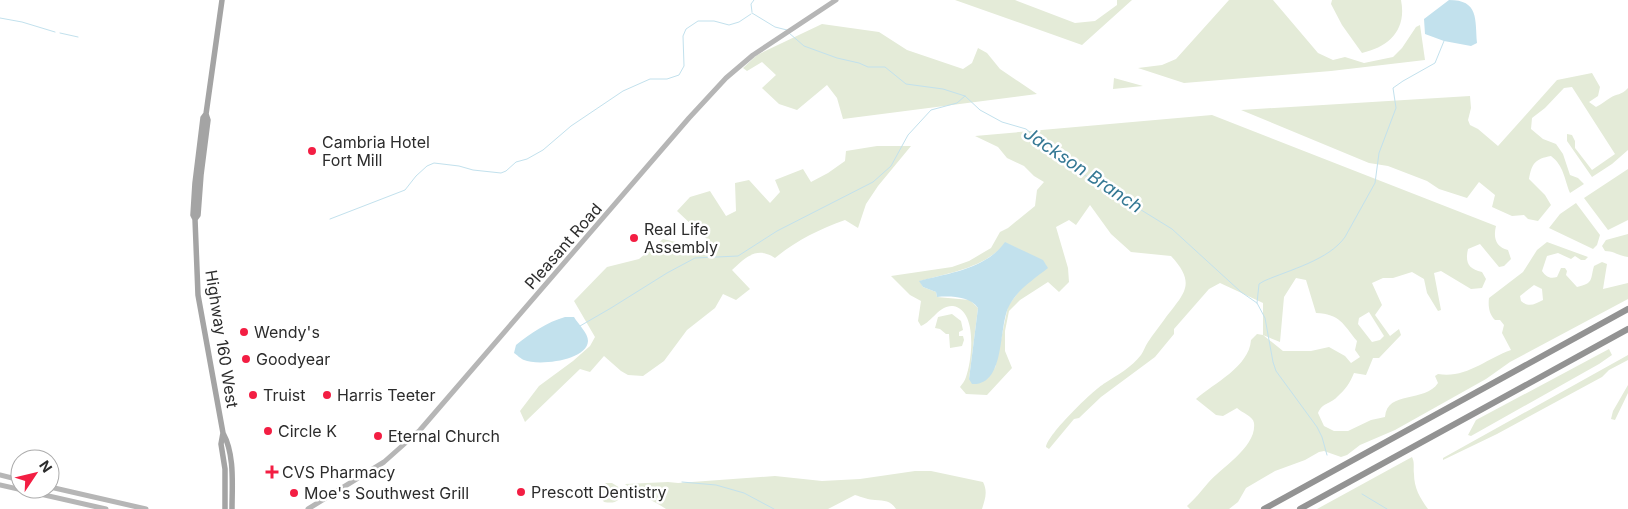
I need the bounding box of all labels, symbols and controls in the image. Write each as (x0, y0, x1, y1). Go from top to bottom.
water label: Jackson Branch (1020, 122, 1147, 217)
place label: Cambria Hotel Fort Mill (322, 132, 430, 170)
marker: Cambria Hotel Fort Mill (306, 145, 318, 157)
street label: Pleasant Road (520, 199, 606, 293)
place label: Real Life Assembly (644, 219, 718, 257)
marker: Real Life Assembly (628, 232, 640, 244)
street label: Highway 160 West (201, 269, 243, 409)
place label: Wendy's (254, 322, 320, 342)
marker: Wendy's (238, 326, 250, 338)
place label: Goodyear (256, 349, 330, 369)
marker: Goodyear (240, 353, 252, 365)
place label: Truist (263, 385, 305, 405)
place label: Harris Teeter (337, 385, 435, 405)
marker: Truist (247, 389, 259, 401)
marker: Harris Teeter (321, 389, 333, 401)
place label: Circle K (278, 421, 337, 441)
marker: Circle K (262, 425, 274, 437)
place label: Eternal Church (388, 426, 500, 446)
marker: Eternal Church (372, 430, 384, 442)
north arrow (10, 449, 60, 499)
text: N (36, 457, 56, 476)
place label: CVS Pharmacy (282, 462, 395, 482)
marker: CVS Pharmacy (266, 466, 278, 478)
place label: Prescott Dentistry (531, 482, 666, 502)
place label: Moe's Southwest Grill (304, 483, 469, 503)
marker: Prescott Dentistry (515, 486, 527, 498)
marker: Moe's Southwest Grill (288, 487, 300, 499)

